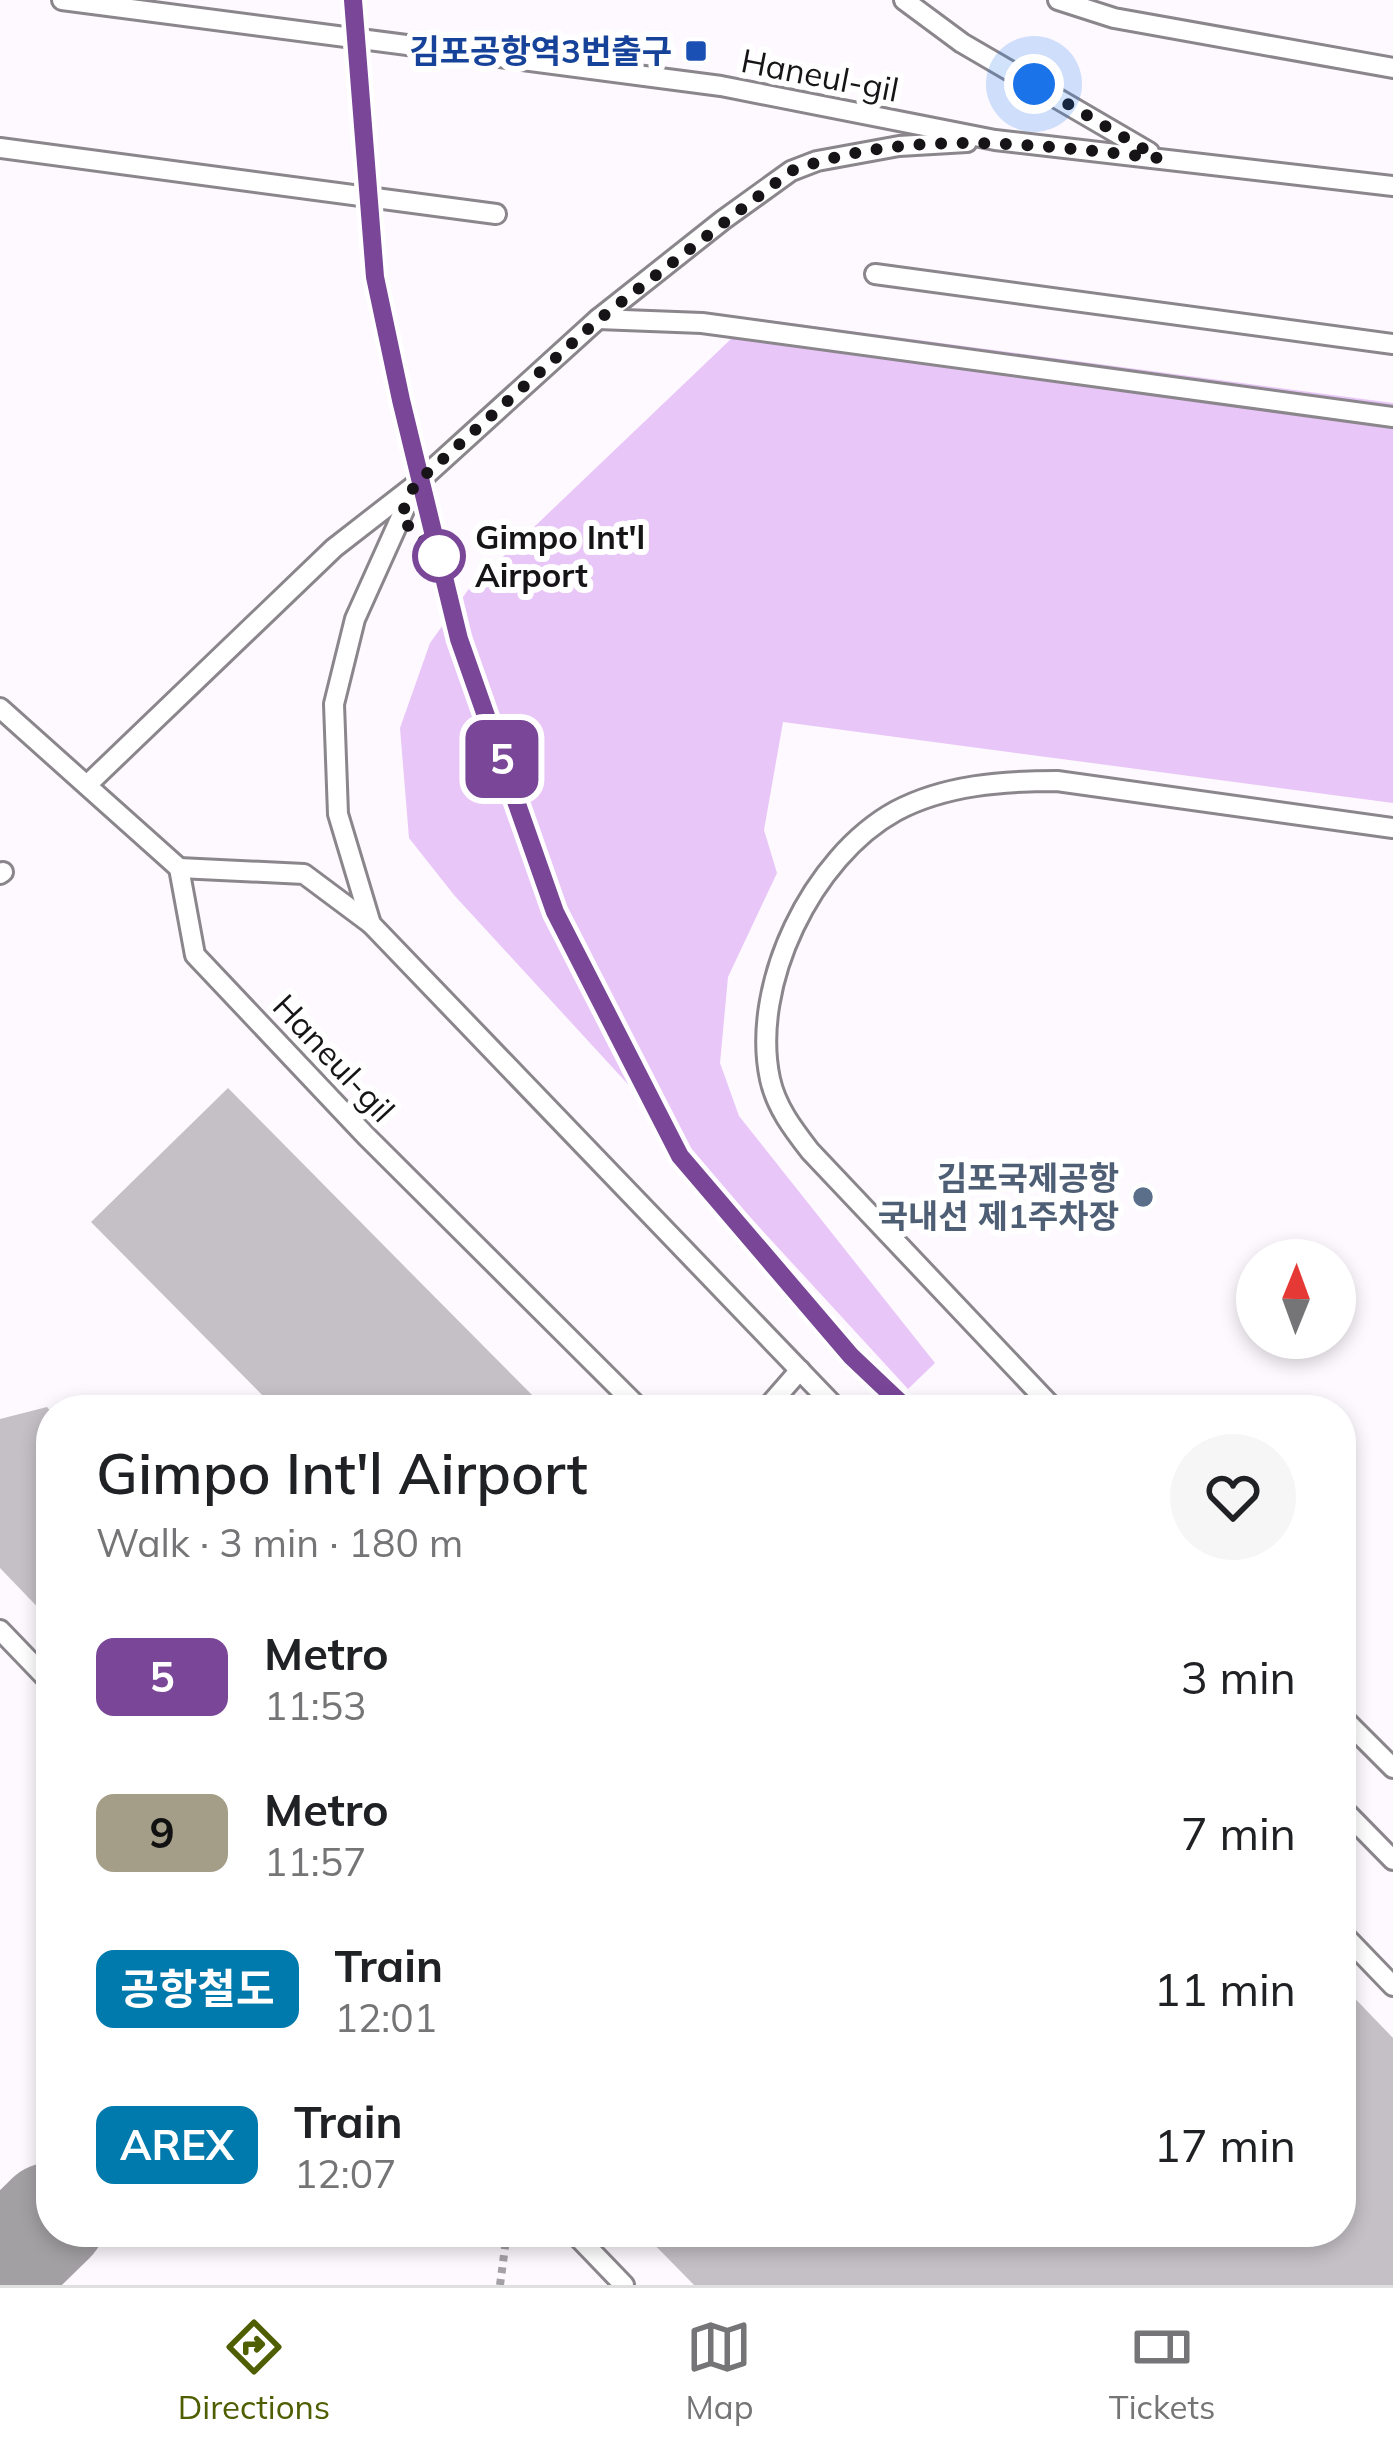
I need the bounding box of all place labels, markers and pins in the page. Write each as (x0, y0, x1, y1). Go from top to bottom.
place label: 김포공항역3번출구 (409, 30, 672, 71)
marker: 김포공항역3번출구 (683, 38, 709, 64)
place label: Gimpo Int'l Airport (475, 516, 645, 595)
marker: Gimpo Int'l Airport (414, 531, 464, 581)
place label: 김포국제공항 국내선 제1주차장 (878, 1157, 1119, 1236)
marker: 김포국제공항 국내선 제1주차장 (1130, 1184, 1156, 1210)

